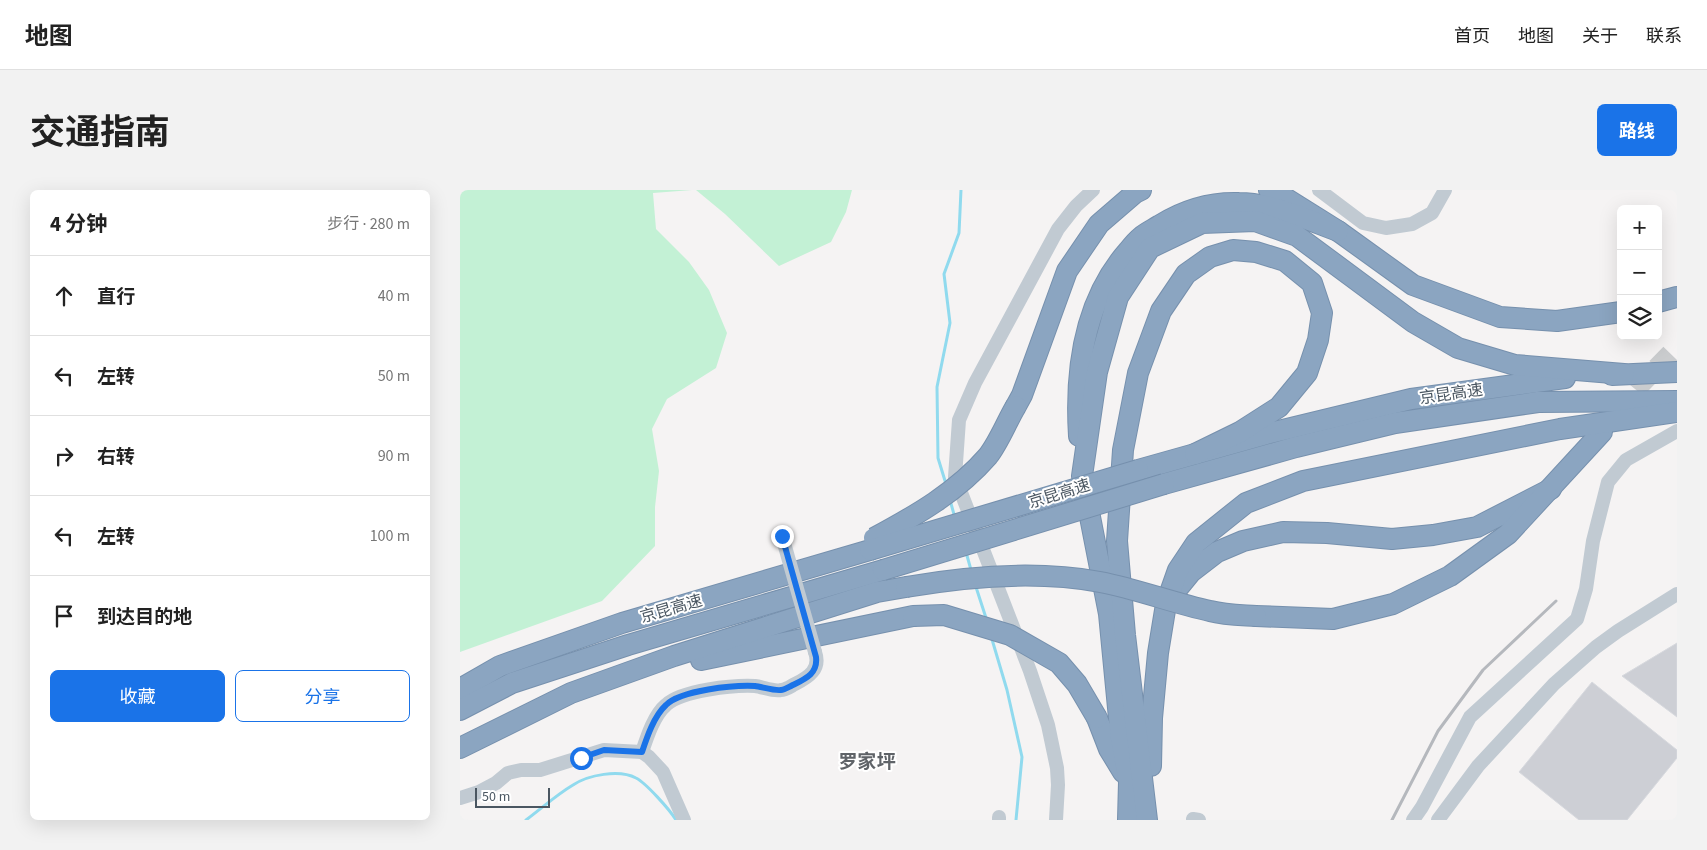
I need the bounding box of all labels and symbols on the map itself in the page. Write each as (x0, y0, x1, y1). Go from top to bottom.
street label: 京昆高速 (1418, 379, 1484, 409)
street label: 京昆高速 (1025, 474, 1093, 514)
route end (771, 525, 794, 548)
street label: 京昆高速 (637, 590, 705, 628)
route start (570, 747, 593, 770)
district label: 罗家坪 (838, 749, 896, 776)
scale bar (475, 785, 550, 808)

